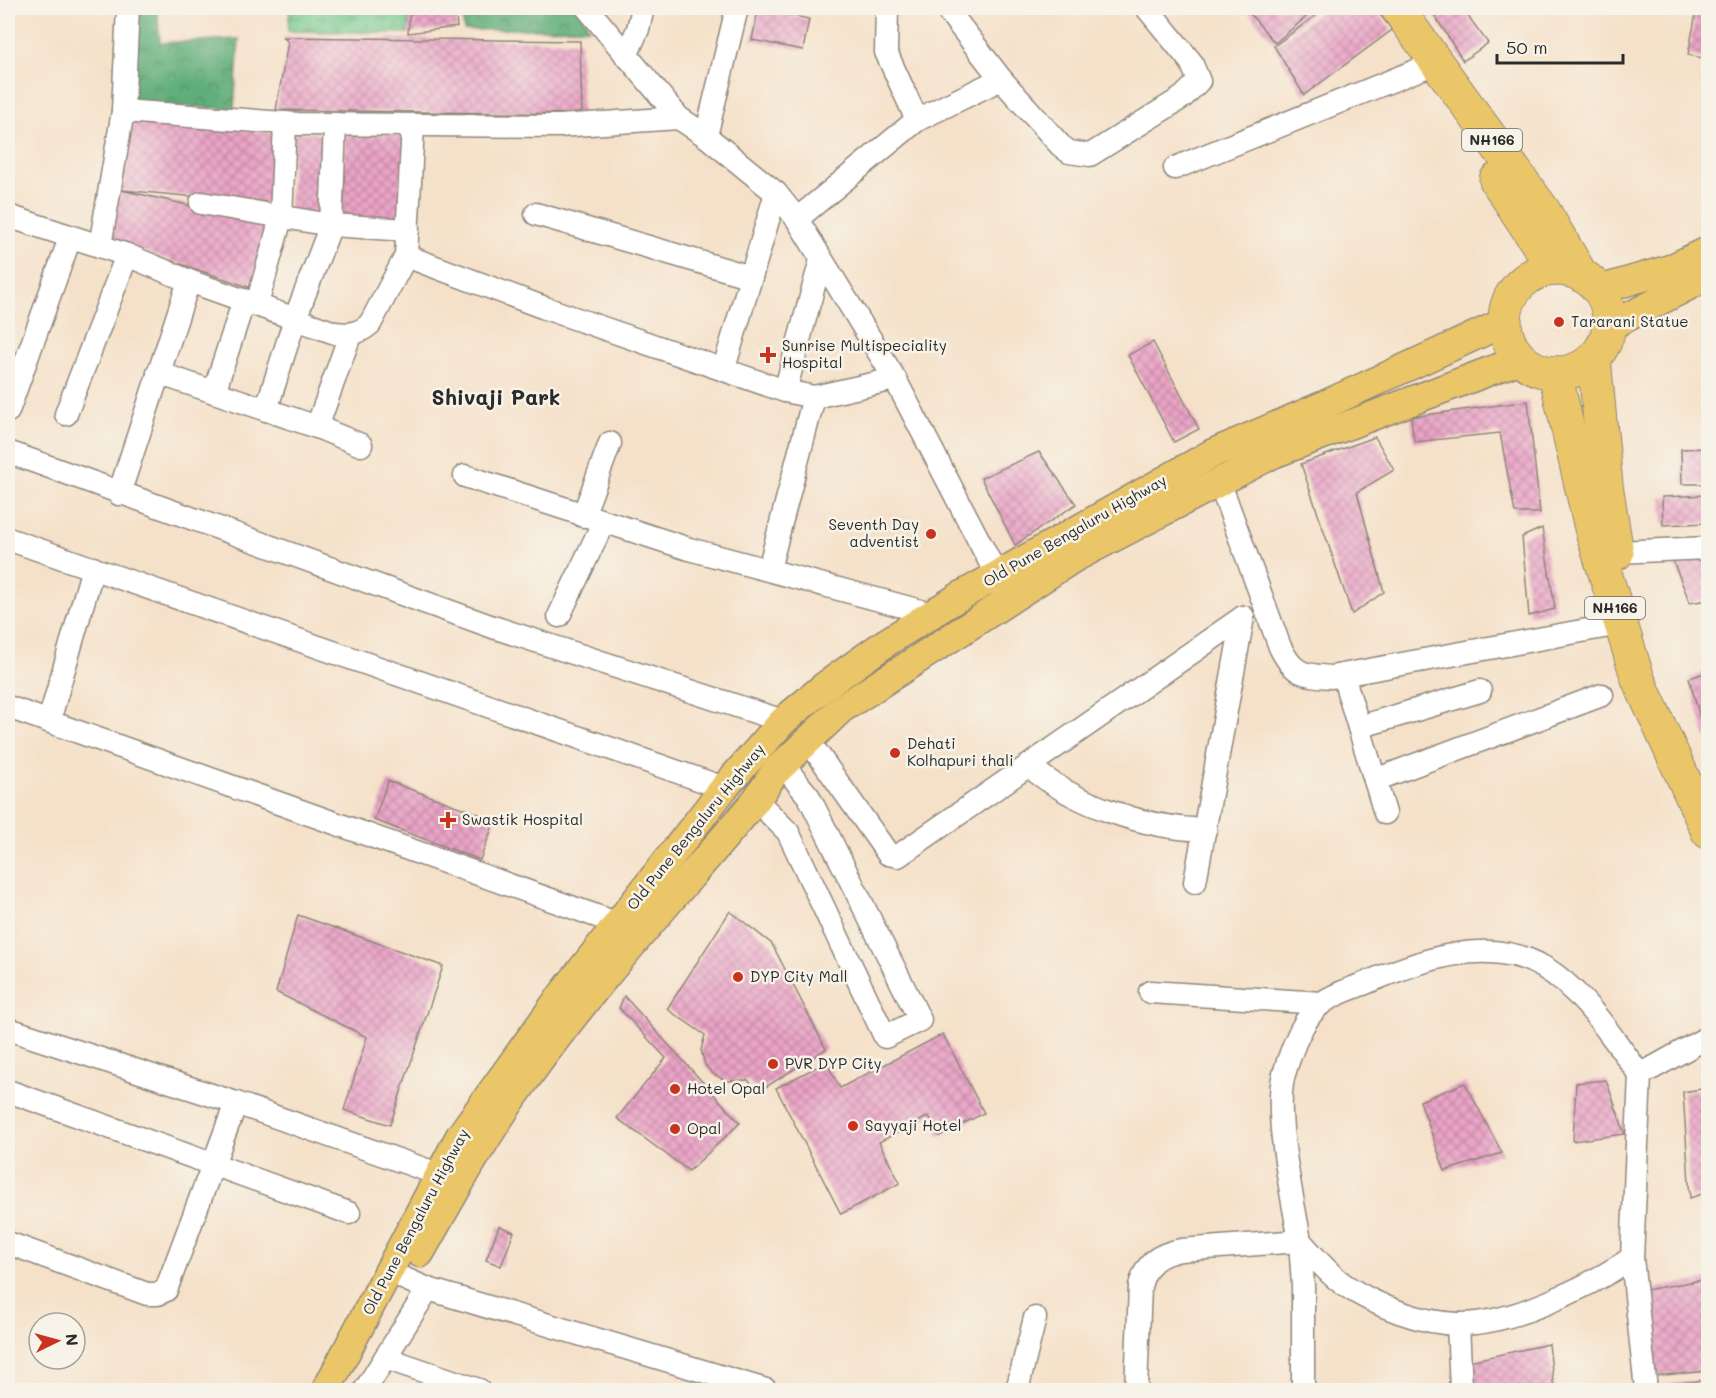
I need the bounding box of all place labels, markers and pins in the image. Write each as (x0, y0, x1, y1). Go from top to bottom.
place label: Tararani Statue (1571, 311, 1689, 331)
marker: Tararani Statue (1552, 315, 1566, 329)
place label: Sunrise Multispeciality Hospital (782, 335, 947, 372)
marker: Sunrise Multispeciality Hospital (759, 346, 777, 364)
place label: Seventh Day adventist (828, 514, 919, 551)
marker: Seventh Day adventist (924, 527, 938, 541)
place label: Dehati Kolhapuri thali (907, 733, 1014, 770)
marker: Dehati Kolhapuri thali (888, 746, 902, 760)
place label: Swastik Hospital (462, 809, 583, 829)
marker: Swastik Hospital (439, 811, 457, 829)
place label: DYP City Mall (750, 966, 847, 986)
marker: DYP City Mall (731, 970, 745, 984)
place label: PVR DYP City (785, 1053, 882, 1073)
marker: PVR DYP City (766, 1057, 780, 1071)
place label: Hotel Opal (687, 1078, 765, 1098)
marker: Hotel Opal (668, 1082, 682, 1096)
place label: Sayyaji Hotel (865, 1115, 961, 1135)
place label: Opal (687, 1118, 721, 1138)
marker: Sayyaji Hotel (846, 1119, 860, 1133)
marker: Opal (668, 1122, 682, 1136)

